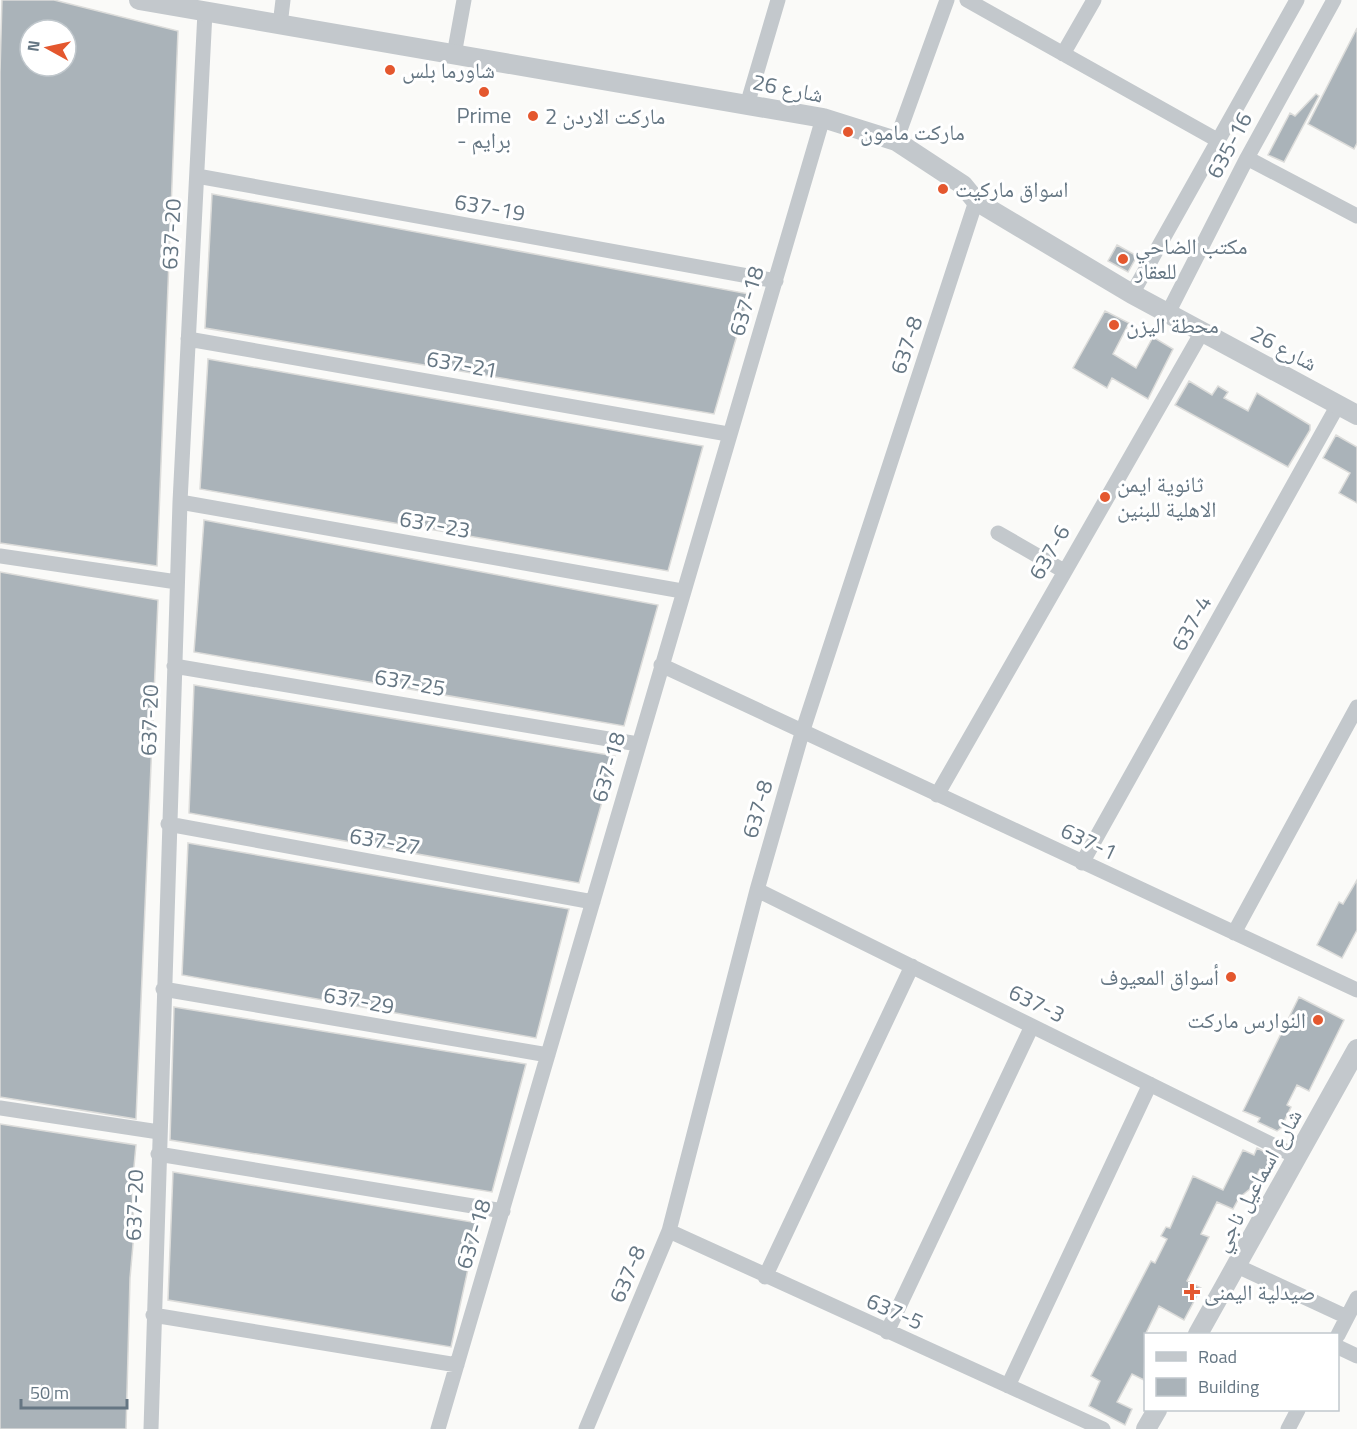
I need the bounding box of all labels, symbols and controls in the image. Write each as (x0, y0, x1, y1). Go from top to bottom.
north arrow (18, 18, 78, 78)
text: N (20, 39, 46, 53)
place label: شاورما بلس (402, 53, 495, 87)
marker: شاورما بلس (383, 63, 397, 77)
street label: شارع 26 (750, 65, 826, 111)
marker: Prime - برايم (477, 85, 491, 99)
place label: Prime - برايم (457, 98, 511, 157)
place label: ماركت الاردن 2 (545, 99, 665, 133)
street label: 635-16 (1197, 106, 1261, 184)
marker: ماركت الاردن 2 (526, 109, 540, 123)
place label: ماركت مامون (860, 115, 965, 149)
marker: ماركت مامون (841, 125, 855, 139)
place label: اسواق ماركيت (955, 172, 1068, 206)
marker: اسواق ماركيت (936, 182, 950, 196)
street label: 637-19 (452, 184, 528, 230)
street label: 637-20 (152, 198, 190, 270)
place label: مكتب الضاحي للعقار (1134, 229, 1248, 288)
marker: مكتب الضاحي للعقار (1116, 252, 1130, 266)
street label: 637-18 (719, 262, 773, 340)
place label: محطة اليزن (1126, 308, 1219, 342)
street label: 637-8 (881, 312, 931, 378)
street label: شارع 26 (1245, 316, 1323, 380)
marker: محطة اليزن (1107, 318, 1121, 332)
street label: 637-21 (424, 341, 500, 387)
place label: ثانوية ايمن الاهلية للبنين (1117, 467, 1217, 526)
marker: ثانوية ايمن الاهلية للبنين (1098, 490, 1112, 504)
street label: 637-23 (397, 501, 473, 547)
street label: 637-6 (1020, 518, 1078, 586)
street label: 637-4 (1162, 589, 1220, 657)
street label: 637-25 (372, 659, 448, 705)
street label: 637-20 (131, 684, 167, 756)
street label: 637-18 (582, 728, 634, 806)
street label: 637-8 (733, 776, 781, 842)
street label: 637-1 (1055, 813, 1123, 869)
street label: 637-27 (347, 818, 423, 864)
place label: أسواق المعيوف (1100, 960, 1219, 994)
marker: أسواق المعيوف (1224, 970, 1238, 984)
street label: 637-3 (1003, 975, 1071, 1031)
street label: 637-29 (321, 977, 397, 1023)
place label: النوارس ماركت (1187, 1003, 1306, 1037)
marker: النوارس ماركت (1311, 1013, 1325, 1027)
street label: شارع اسماعيل ناجي (1204, 1102, 1311, 1258)
street label: 637-20 (116, 1169, 152, 1241)
street label: 637-18 (446, 1195, 500, 1273)
street label: 637-8 (600, 1240, 654, 1308)
place label: صيدلية اليمنى (1204, 1275, 1315, 1309)
street label: 637-5 (861, 1283, 929, 1339)
marker: صيدلية اليمنى (1185, 1285, 1199, 1299)
legend (1144, 1333, 1339, 1411)
text: Road (1198, 1343, 1237, 1370)
scale bar (21, 1372, 128, 1410)
text: Building (1198, 1373, 1259, 1400)
text: 50 m (30, 1379, 69, 1406)

